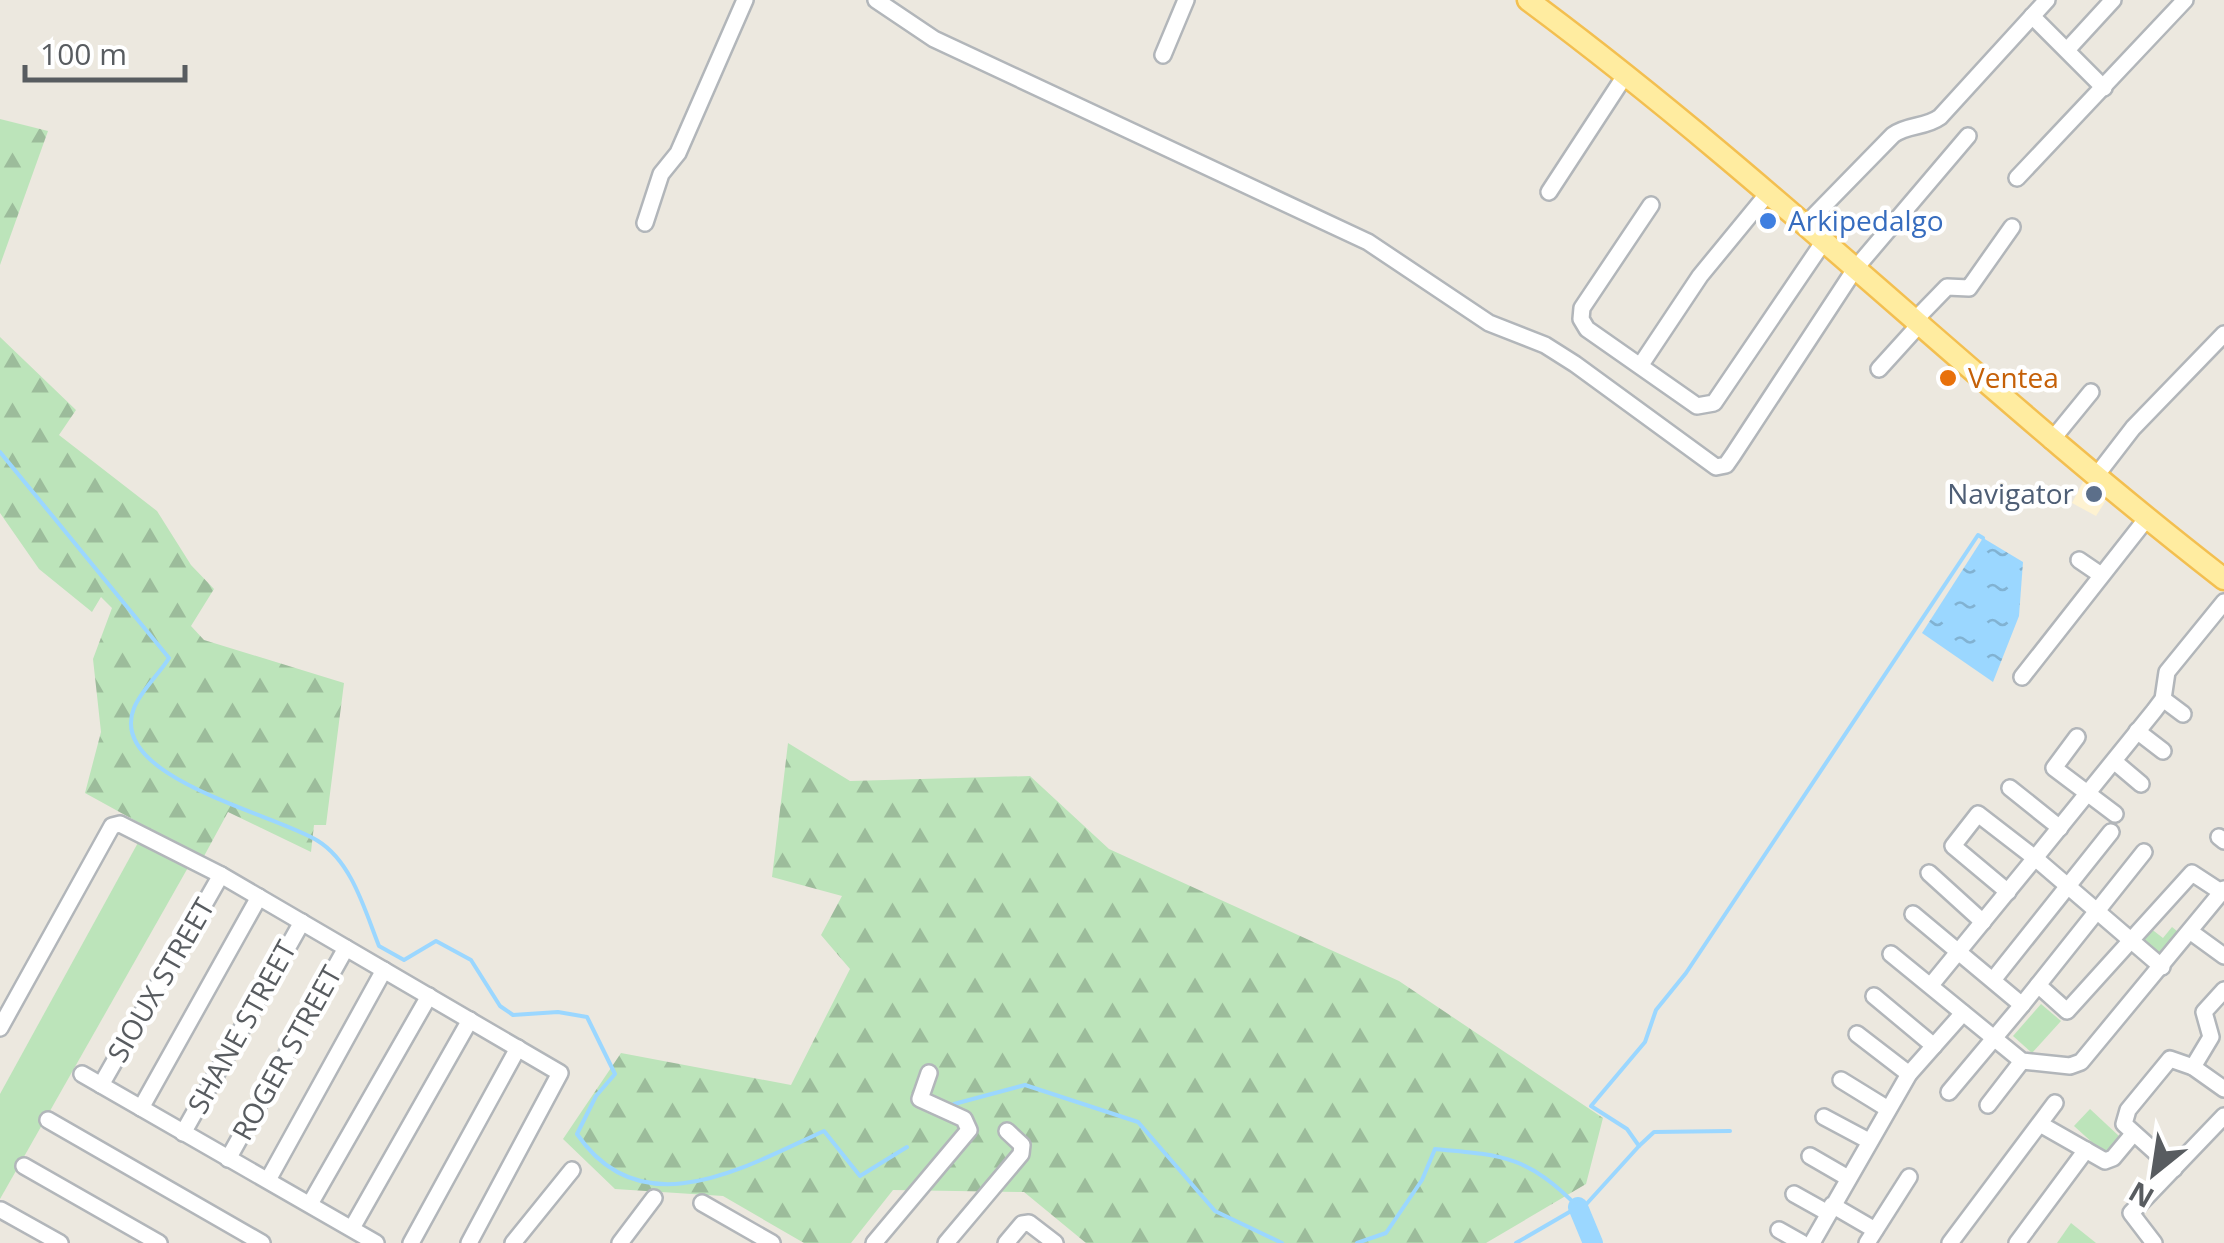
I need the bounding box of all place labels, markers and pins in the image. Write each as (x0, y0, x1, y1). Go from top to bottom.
place label: Arkipedalgo (1788, 201, 1944, 239)
marker: Arkipedalgo (1757, 210, 1779, 232)
place label: Ventea (1968, 358, 2059, 396)
marker: Ventea (1937, 367, 1959, 389)
place label: Navigator (1947, 474, 2075, 512)
marker: Navigator (2083, 483, 2105, 505)

